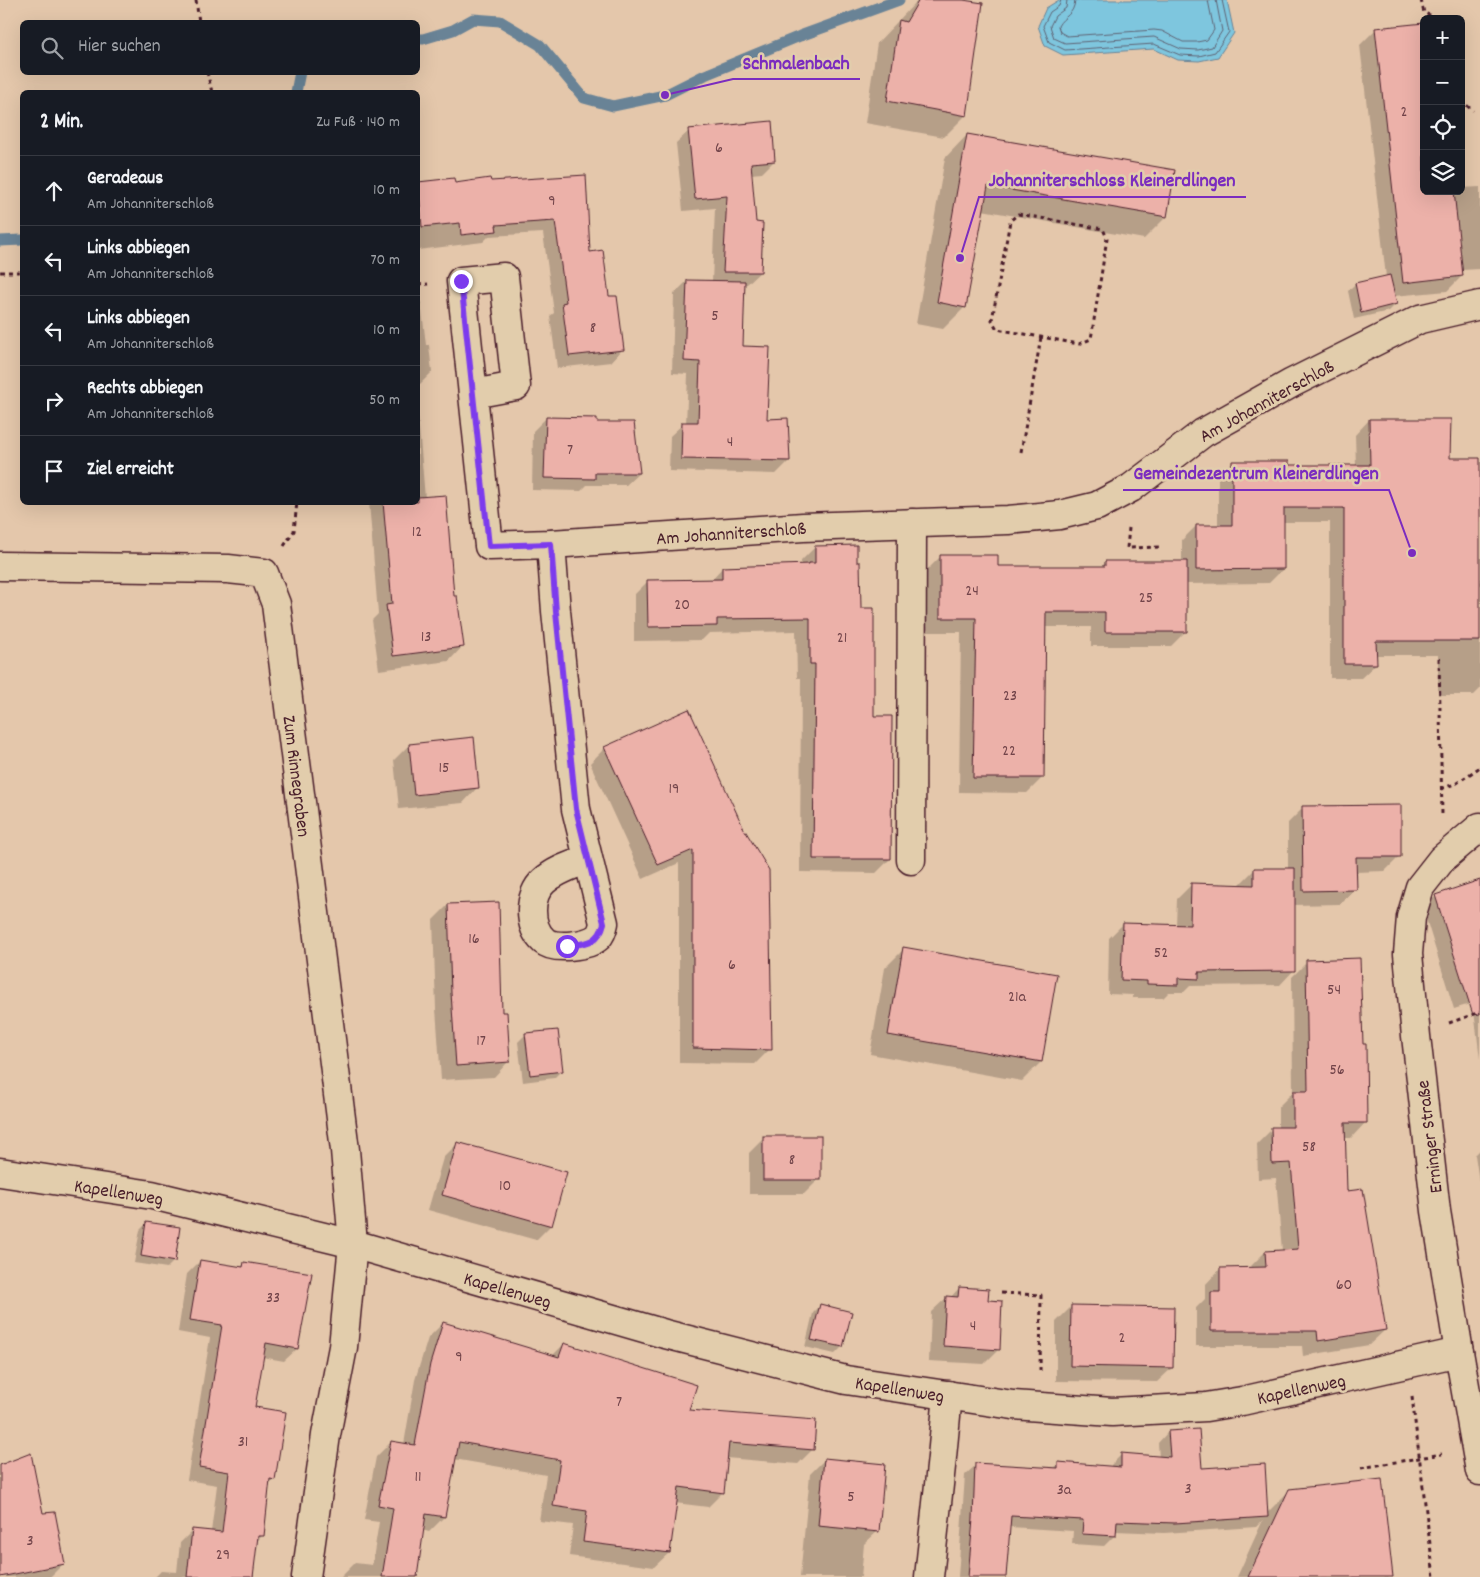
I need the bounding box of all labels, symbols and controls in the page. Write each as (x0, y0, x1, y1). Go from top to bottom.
map controls (1420, 15, 1465, 195)
button: + (1420, 15, 1465, 60)
search box (20, 20, 420, 75)
icon: search (38, 34, 66, 62)
text: Hier suchen (78, 34, 161, 61)
callout: Schmalenbach (733, 44, 860, 79)
text: Schmalenbach (742, 51, 850, 79)
button: − (1420, 60, 1465, 105)
house number: 2 (1401, 101, 1408, 124)
button: locate (1420, 105, 1465, 150)
text: 2 Min. (40, 108, 83, 138)
text: Zu Fuß · 140 m (316, 111, 400, 134)
house number: 6 (715, 137, 723, 160)
button: layers (1420, 150, 1465, 195)
callout: Johanniterschloss Kleinerdlingen (979, 162, 1246, 197)
text: Geradeaus (87, 166, 163, 193)
text: Johanniterschloss Kleinerdlingen (989, 168, 1235, 196)
icon: ahead (40, 177, 68, 205)
text: 10 m (373, 179, 400, 202)
house number: 9 (548, 190, 556, 213)
text: Am Johanniterschloß (87, 193, 214, 216)
text: Links abbiegen (87, 236, 190, 263)
icon: left (40, 247, 68, 275)
text: 70 m (370, 249, 400, 272)
text: Am Johanniterschloß (87, 263, 214, 286)
route end (450, 270, 473, 293)
house number: 5 (711, 305, 719, 328)
text: Links abbiegen (87, 306, 190, 333)
icon: left (40, 317, 68, 345)
house number: 8 (590, 317, 596, 340)
text: 10 m (373, 319, 400, 342)
text: Am Johanniterschloß (87, 333, 214, 356)
street label: Am Johanniterschloß (1195, 355, 1340, 451)
text: Rechts abbiegen (87, 376, 203, 403)
icon: right (40, 387, 68, 415)
text: 50 m (369, 389, 400, 412)
text: Am Johanniterschloß (87, 403, 214, 426)
house number: 4 (727, 431, 733, 454)
house number: 7 (567, 439, 573, 462)
callout: Gemeindezentrum Kleinerdlingen (1123, 455, 1389, 490)
icon: arrive (40, 457, 68, 485)
text: Ziel erreicht (87, 457, 174, 484)
text: Gemeindezentrum Kleinerdlingen (1133, 461, 1379, 489)
street label: Am Johanniterschloß (655, 517, 807, 554)
house number: 12 (412, 521, 422, 544)
house number: 24 (965, 580, 979, 603)
house number: 25 (1139, 587, 1153, 610)
house number: 20 (674, 594, 690, 617)
house number: 13 (421, 626, 431, 649)
house number: 21 (837, 627, 847, 650)
house number: 23 (1003, 685, 1017, 708)
street label: Zum Rinnegraben (274, 714, 315, 839)
house number: 22 (1002, 740, 1016, 763)
house number: 15 (439, 757, 449, 780)
house number: 19 (669, 778, 679, 801)
house number: 16 (468, 928, 480, 951)
route start (556, 935, 579, 958)
house number: 52 (1154, 942, 1168, 965)
house number: 6 (728, 954, 736, 977)
house number: 54 (1327, 979, 1341, 1002)
house number: 21a (1008, 986, 1026, 1009)
house number: 17 (476, 1030, 486, 1053)
house number: 56 (1329, 1059, 1345, 1082)
street label: Erninger Straße (1411, 1079, 1452, 1195)
house number: 58 (1302, 1136, 1316, 1159)
house number: 8 (789, 1149, 795, 1172)
street label: Kapellenweg (72, 1174, 165, 1215)
house number: 10 (499, 1175, 511, 1198)
street label: Kapellenweg (460, 1267, 554, 1318)
house number: 60 (1336, 1274, 1352, 1297)
house number: 33 (266, 1287, 280, 1310)
house number: 4 (970, 1315, 976, 1338)
house number: 2 (1119, 1327, 1126, 1350)
house number: 9 (455, 1346, 463, 1369)
street label: Kapellenweg (1255, 1369, 1349, 1414)
street label: Kapellenweg (853, 1371, 946, 1412)
house number: 7 (616, 1391, 622, 1414)
house number: 31 (238, 1431, 248, 1454)
house number: 11 (414, 1466, 422, 1489)
house number: 3 (1184, 1478, 1192, 1501)
house number: 3a (1057, 1479, 1072, 1502)
house number: 5 (847, 1486, 855, 1509)
house number: 3 (26, 1530, 34, 1553)
house number: 29 (216, 1544, 230, 1567)

